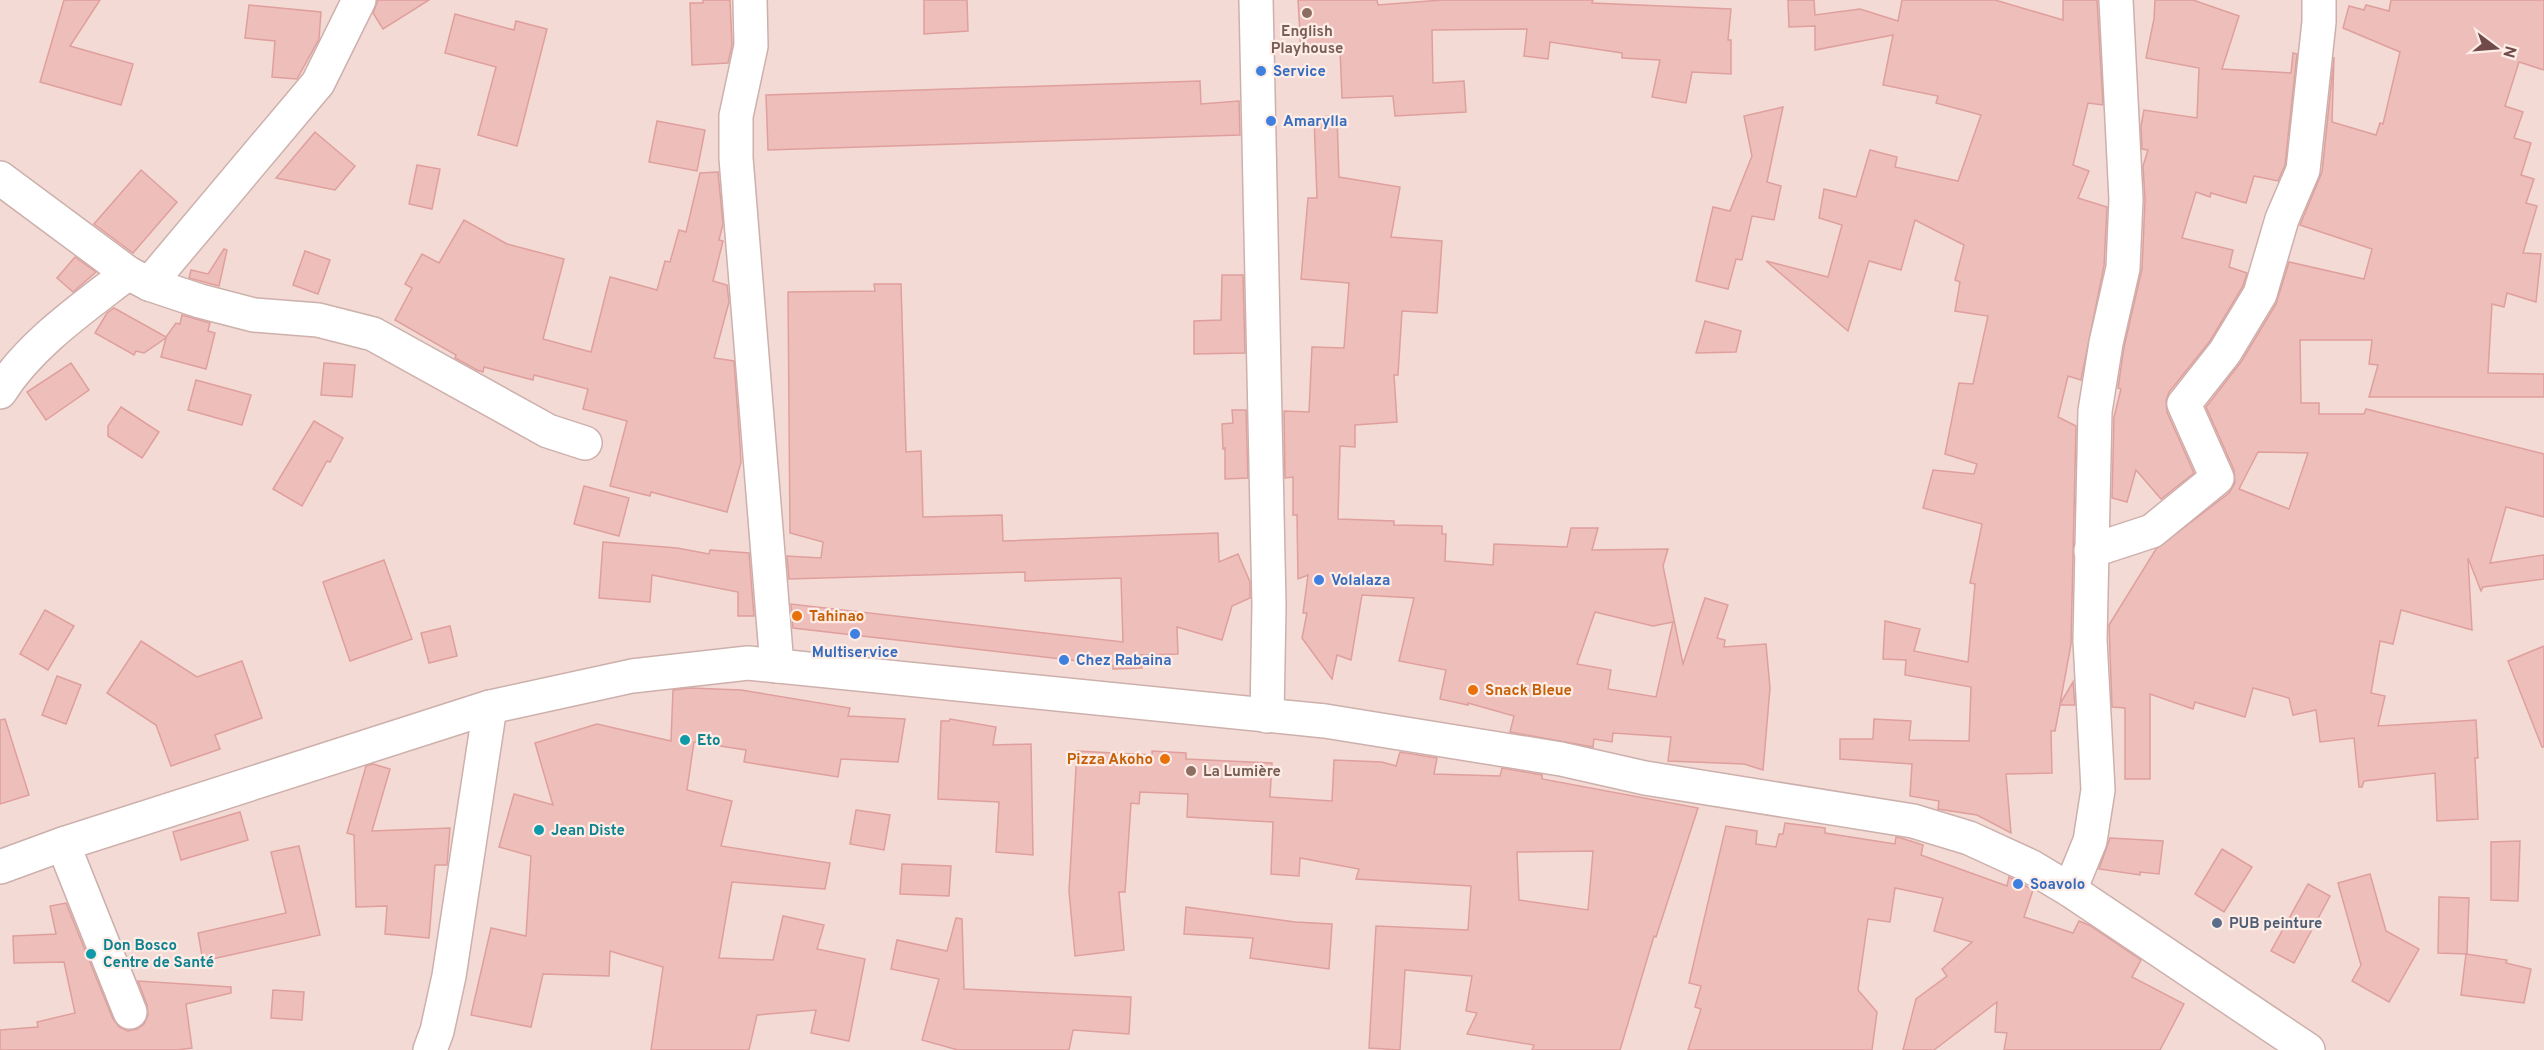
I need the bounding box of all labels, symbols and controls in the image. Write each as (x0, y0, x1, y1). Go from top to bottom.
marker: English Playhouse (1300, 6, 1314, 20)
north arrow (2466, 18, 2526, 78)
place label: English Playhouse (1271, 23, 1343, 59)
text: N (2497, 43, 2520, 60)
place label: Service (1273, 63, 1326, 82)
marker: Service (1254, 64, 1268, 78)
place label: Amarylla (1283, 113, 1347, 132)
marker: Amarylla (1264, 114, 1278, 128)
place label: Volalaza (1331, 572, 1390, 591)
marker: Volalaza (1312, 573, 1326, 587)
place label: Tahinao (809, 608, 864, 627)
marker: Tahinao (790, 609, 804, 623)
marker: Multiservice (848, 627, 862, 641)
place label: Multiservice (812, 644, 898, 663)
place label: Chez Rabaina (1076, 652, 1172, 671)
marker: Chez Rabaina (1057, 653, 1071, 667)
place label: Snack Bleue (1485, 682, 1572, 701)
marker: Snack Bleue (1466, 683, 1480, 697)
place label: Eto (697, 732, 721, 751)
marker: Eto (678, 733, 692, 747)
place label: Pizza Akoho (1067, 751, 1153, 770)
marker: Pizza Akoho (1158, 752, 1172, 766)
place label: La Lumière (1203, 763, 1281, 782)
marker: La Lumière (1184, 764, 1198, 778)
place label: Jean Diste (551, 822, 625, 841)
marker: Jean Diste (532, 823, 546, 837)
place label: Soavolo (2030, 876, 2085, 895)
marker: Soavolo (2011, 877, 2025, 891)
place label: PUB peinture (2229, 915, 2322, 934)
marker: PUB peinture (2210, 916, 2224, 930)
place label: Don Bosco Centre de Santé (103, 937, 214, 973)
marker: Don Bosco Centre de Santé (84, 947, 98, 961)

